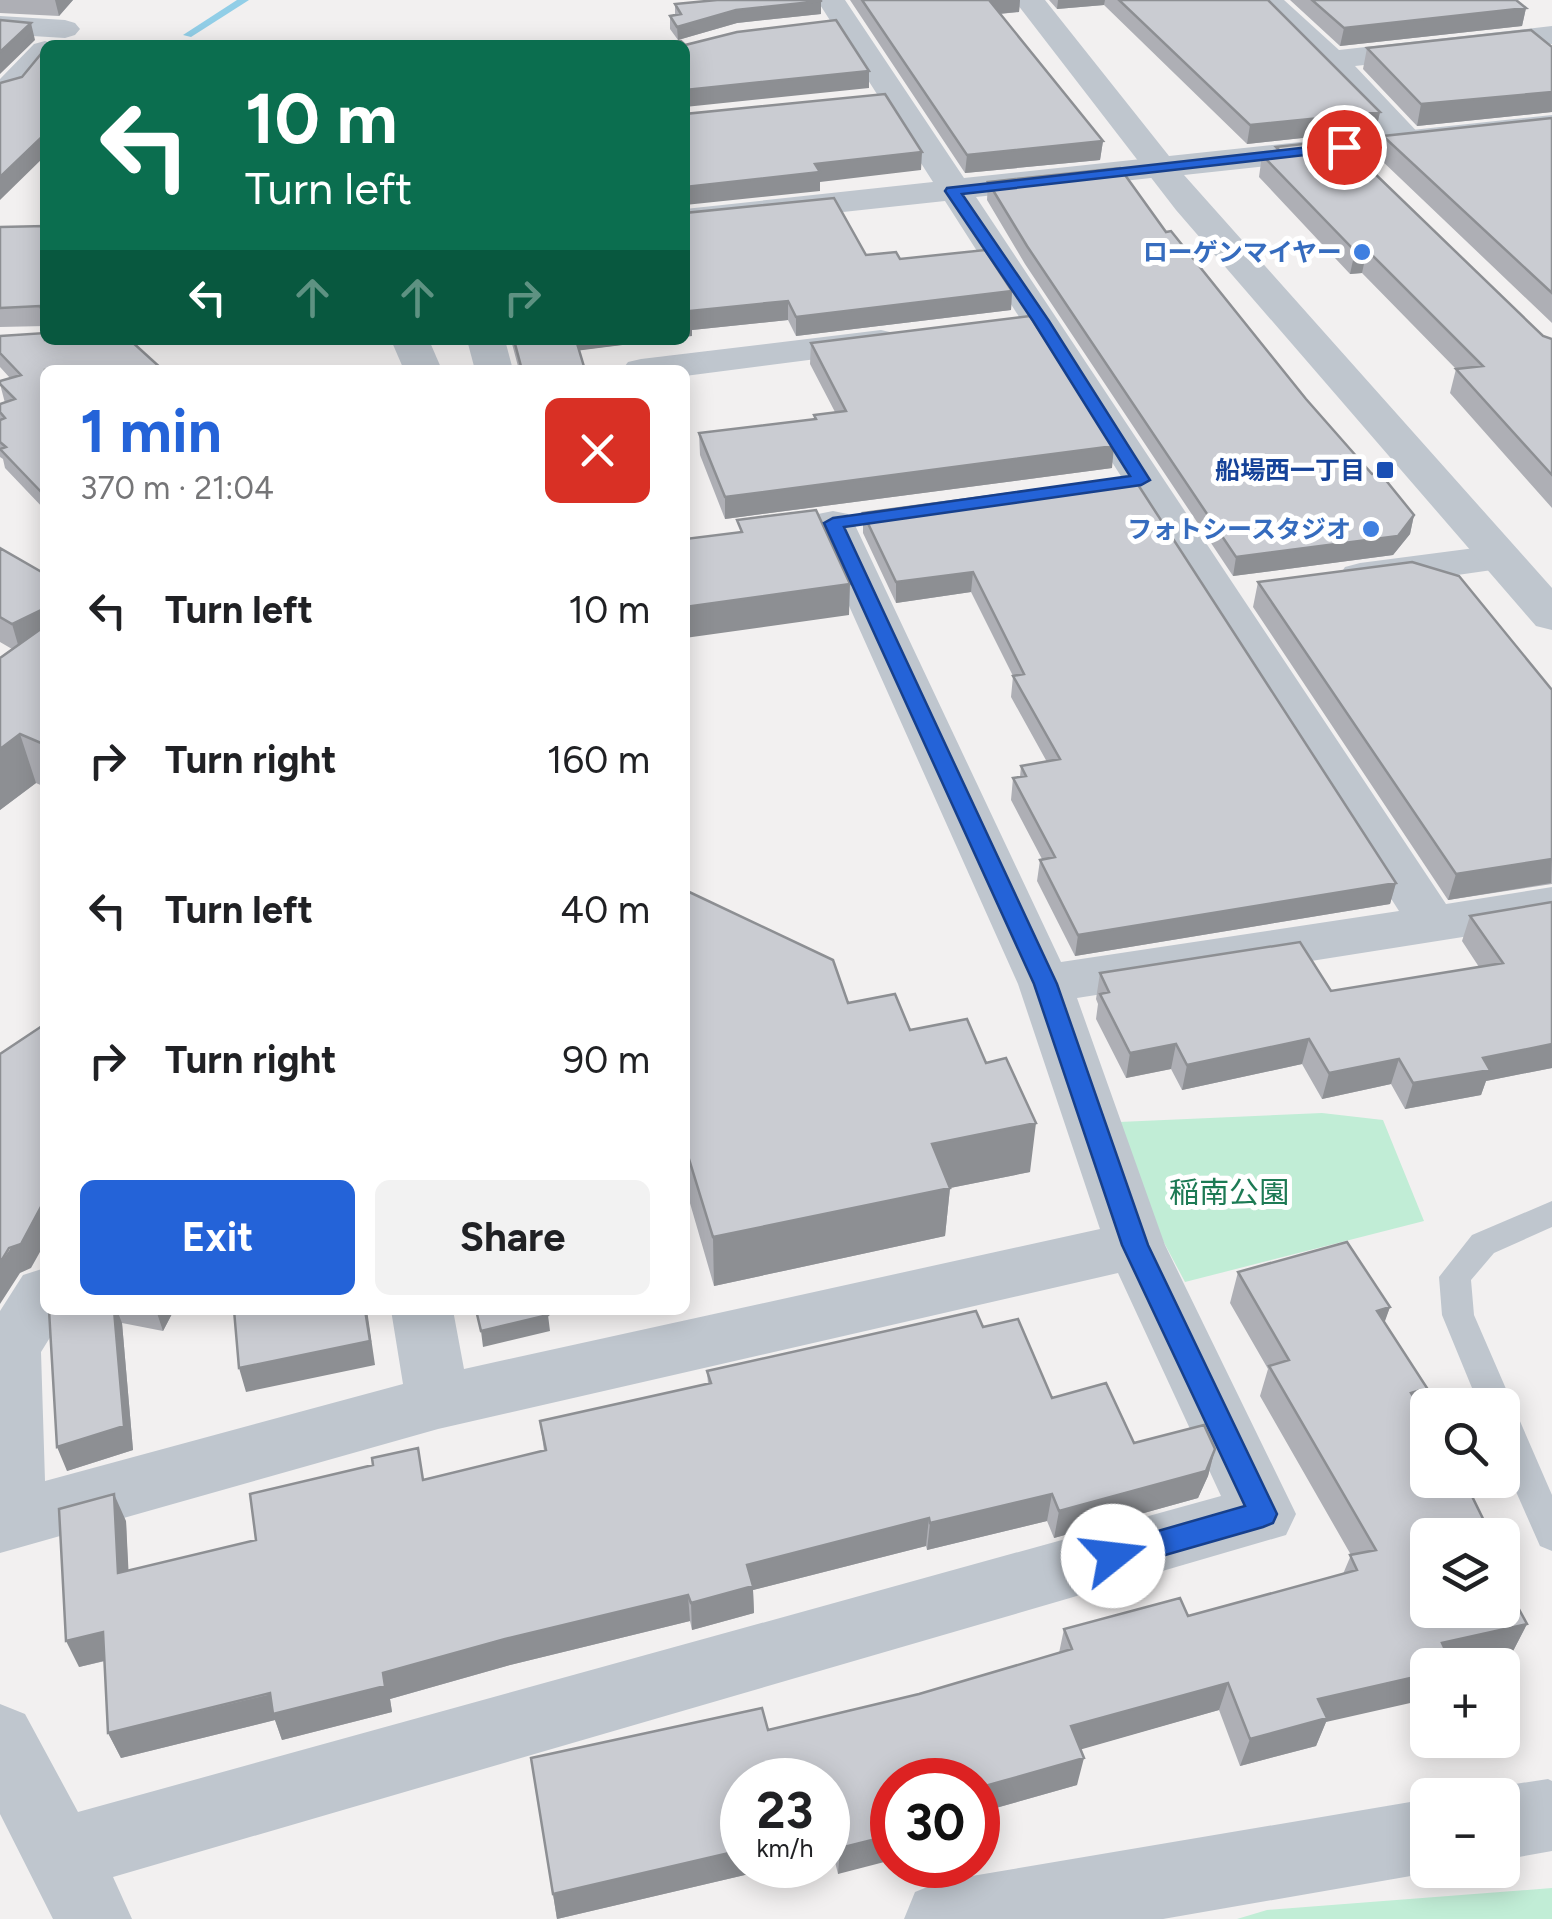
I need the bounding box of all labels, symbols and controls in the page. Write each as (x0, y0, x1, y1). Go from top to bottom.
text: 10 m (245, 76, 398, 161)
icon: left (80, 80, 210, 210)
pin (1302, 105, 1387, 190)
icon: arrive (1317, 120, 1372, 175)
text: Turn left (245, 161, 412, 215)
place label: ローゲンマイヤー (1143, 237, 1342, 267)
marker: ローゲンマイヤー (1351, 241, 1373, 263)
icon: left (180, 270, 235, 325)
icon: ahead (285, 270, 340, 325)
icon: ahead (390, 270, 445, 325)
icon: right (495, 270, 550, 325)
text: 1 min (80, 395, 222, 467)
button: close (545, 398, 650, 503)
place label: 船場西一丁目 (1215, 455, 1365, 485)
marker: 船場西一丁目 (1374, 459, 1396, 481)
text: 370 m · 21:04 (80, 469, 274, 507)
place label: フォトシースタジオ (1127, 514, 1351, 544)
marker: フォトシースタジオ (1360, 518, 1382, 540)
icon: left (80, 583, 135, 638)
text: Turn left (165, 587, 313, 633)
text: 10 m (568, 587, 650, 633)
icon: right (80, 733, 135, 788)
text: Turn right (165, 737, 337, 783)
text: 160 m (547, 737, 650, 783)
icon: left (80, 883, 135, 938)
text: Turn left (165, 887, 313, 933)
text: 40 m (560, 887, 650, 933)
icon: right (80, 1033, 135, 1088)
text: Turn right (165, 1037, 337, 1083)
text: 90 m (562, 1037, 650, 1083)
park label: 稲南公園 (1169, 1174, 1289, 1211)
button: Exit (80, 1180, 355, 1295)
button: Share (375, 1180, 650, 1295)
map controls (1410, 1388, 1520, 1888)
button: search (1410, 1388, 1520, 1498)
position arrow (1061, 1504, 1165, 1608)
button: layers (1410, 1518, 1520, 1628)
button: + (1410, 1648, 1520, 1758)
speed limit sign: 30 (870, 1758, 1000, 1888)
button: − (1410, 1778, 1520, 1888)
text: 23 (757, 1780, 813, 1841)
text: km/h (756, 1833, 814, 1863)

